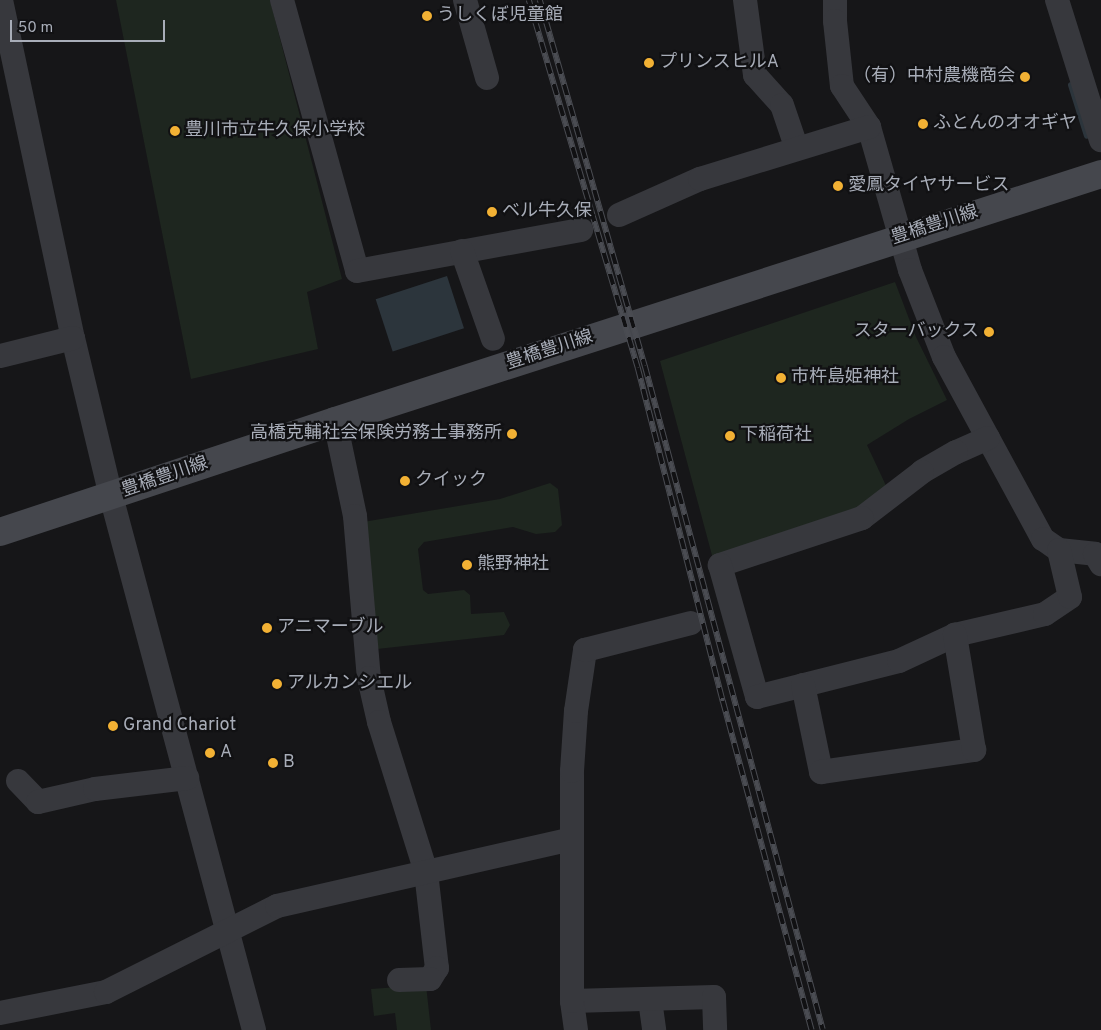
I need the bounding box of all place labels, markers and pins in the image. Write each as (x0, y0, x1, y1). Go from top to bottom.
place label: うしくぼ児童館 (437, 5, 563, 27)
marker: うしくぼ児童館 (421, 10, 433, 22)
place label: プリンスヒルA (659, 52, 779, 74)
marker: プリンスヒルA (643, 57, 655, 69)
place label: （有）中村農機商会 (853, 66, 1015, 88)
marker: （有）中村農機商会 (1019, 71, 1031, 83)
place label: ふとんのオオギヤ (933, 113, 1077, 135)
marker: ふとんのオオギヤ (917, 118, 929, 130)
place label: 豊川市立牛久保小学校 (185, 120, 365, 142)
marker: 豊川市立牛久保小学校 (169, 125, 181, 137)
place label: 愛鳳タイヤサービス (848, 175, 1010, 197)
marker: 愛鳳タイヤサービス (832, 180, 844, 192)
place label: ベル牛久保 (502, 201, 592, 223)
marker: ベル牛久保 (486, 206, 498, 218)
place label: スターバックス (853, 321, 979, 343)
marker: スターバックス (983, 326, 995, 338)
place label: 市杵島姫神社 (791, 367, 899, 389)
marker: 市杵島姫神社 (775, 372, 787, 384)
place label: 高橋克輔社会保険労務士事務所 (250, 423, 502, 445)
place label: 下稲荷社 (740, 425, 812, 447)
marker: 高橋克輔社会保険労務士事務所 (506, 428, 518, 440)
marker: 下稲荷社 (724, 430, 736, 442)
place label: クイック (415, 470, 487, 492)
marker: クイック (399, 475, 411, 487)
place label: 熊野神社 (477, 554, 549, 576)
marker: 熊野神社 (461, 559, 473, 571)
place label: アニマーブル (277, 617, 385, 639)
marker: アニマーブル (261, 622, 273, 634)
place label: アルカンシエル (287, 673, 413, 695)
marker: アルカンシエル (271, 678, 283, 690)
place label: Grand Chariot (123, 715, 236, 737)
marker: Grand Chariot (107, 720, 119, 732)
place label: A (220, 742, 232, 764)
marker: A (204, 747, 216, 759)
place label: B (283, 752, 295, 774)
marker: B (267, 757, 279, 769)

